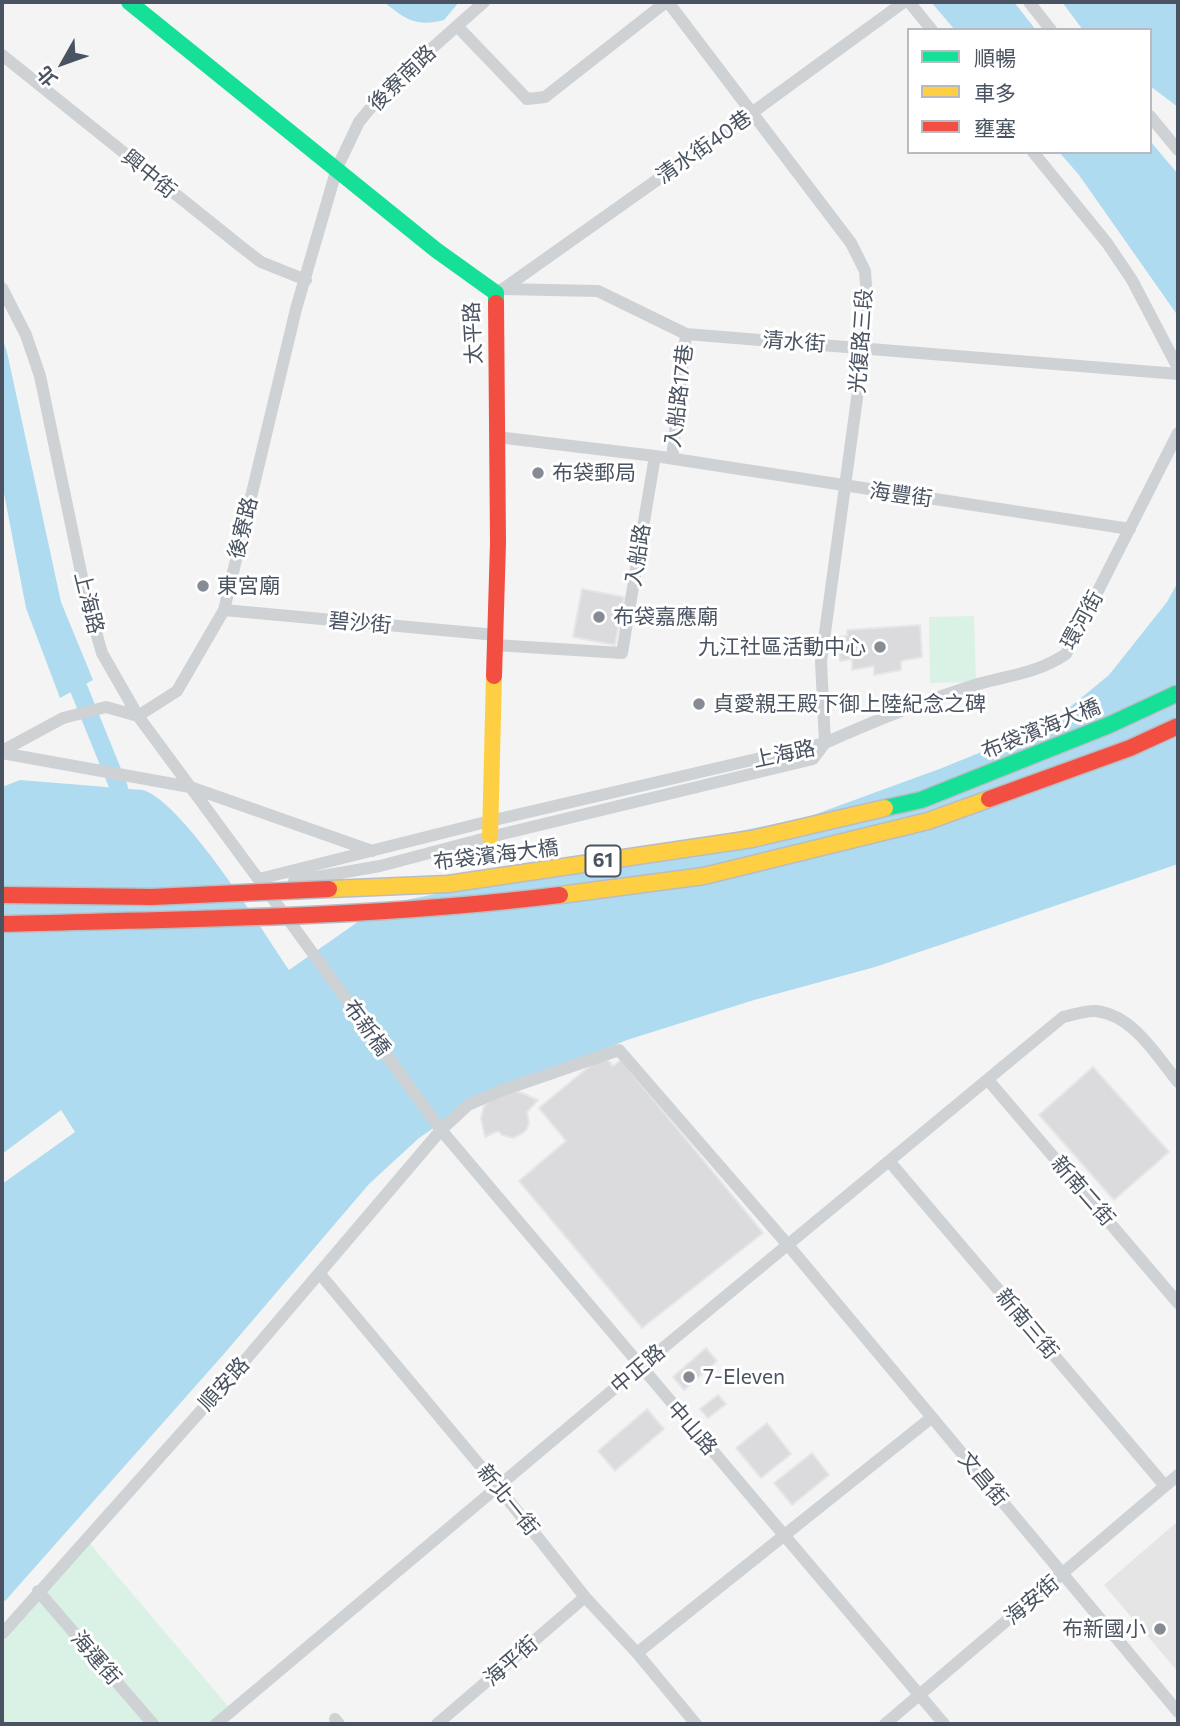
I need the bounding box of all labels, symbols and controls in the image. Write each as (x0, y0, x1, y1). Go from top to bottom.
north arrow (28, 28, 98, 98)
legend (907, 28, 1152, 154)
street label: 後寮南路 (363, 40, 441, 116)
text: 順暢 (974, 45, 1016, 70)
text: 北 (32, 62, 61, 92)
text: 車多 (974, 80, 1016, 105)
street label: 清水街40巷 (652, 105, 756, 189)
text: 壅塞 (974, 115, 1016, 140)
street label: 興中街 (117, 144, 181, 204)
street label: 光復路三段 (845, 288, 877, 394)
street label: 太平路 (459, 301, 487, 365)
street label: 清水街 (762, 327, 826, 357)
street label: 入船路17巷 (660, 343, 698, 449)
place label: 布袋郵局 (552, 460, 636, 486)
marker: 布袋郵局 (530, 465, 546, 481)
street label: 海豐街 (868, 478, 934, 512)
street label: 後寮路 (223, 494, 263, 562)
street label: 入船路 (621, 522, 655, 588)
street label: 上海路 (69, 569, 109, 637)
place label: 東宮廟 (217, 573, 280, 599)
marker: 東宮廟 (195, 578, 211, 594)
street label: 環河街 (1056, 586, 1108, 654)
place label: 布袋嘉應廟 (613, 604, 718, 630)
street label: 碧沙街 (328, 608, 392, 638)
marker: 布袋嘉應廟 (591, 609, 607, 625)
place label: 九江社區活動中心 (698, 634, 866, 660)
marker: 九江社區活動中心 (872, 639, 888, 655)
place label: 貞愛親王殿下御上陸紀念之碑 (713, 691, 986, 717)
street label: 布袋濱海大橋 (978, 694, 1104, 764)
marker: 貞愛親王殿下御上陸紀念之碑 (691, 696, 707, 712)
street label: 上海路 (751, 735, 817, 773)
street label: 布袋濱海大橋 (432, 835, 560, 875)
road number: 61 (586, 846, 620, 876)
street label: 布新橋 (338, 995, 396, 1061)
street label: 新南二街 (1046, 1151, 1120, 1231)
street label: 新南三街 (990, 1284, 1064, 1364)
street label: 中正路 (606, 1339, 670, 1399)
street label: 順安路 (194, 1352, 254, 1416)
place label: 7-Eleven (703, 1364, 785, 1390)
marker: 7-Eleven (681, 1369, 697, 1385)
street label: 中山路 (662, 1396, 722, 1460)
street label: 文昌街 (953, 1447, 1013, 1511)
street label: 新北一街 (472, 1459, 544, 1541)
street label: 海安街 (1000, 1570, 1064, 1630)
place label: 布新國小 (1062, 1616, 1146, 1642)
marker: 布新國小 (1152, 1621, 1168, 1637)
street label: 海運街 (66, 1626, 126, 1690)
street label: 海平街 (479, 1631, 543, 1691)

